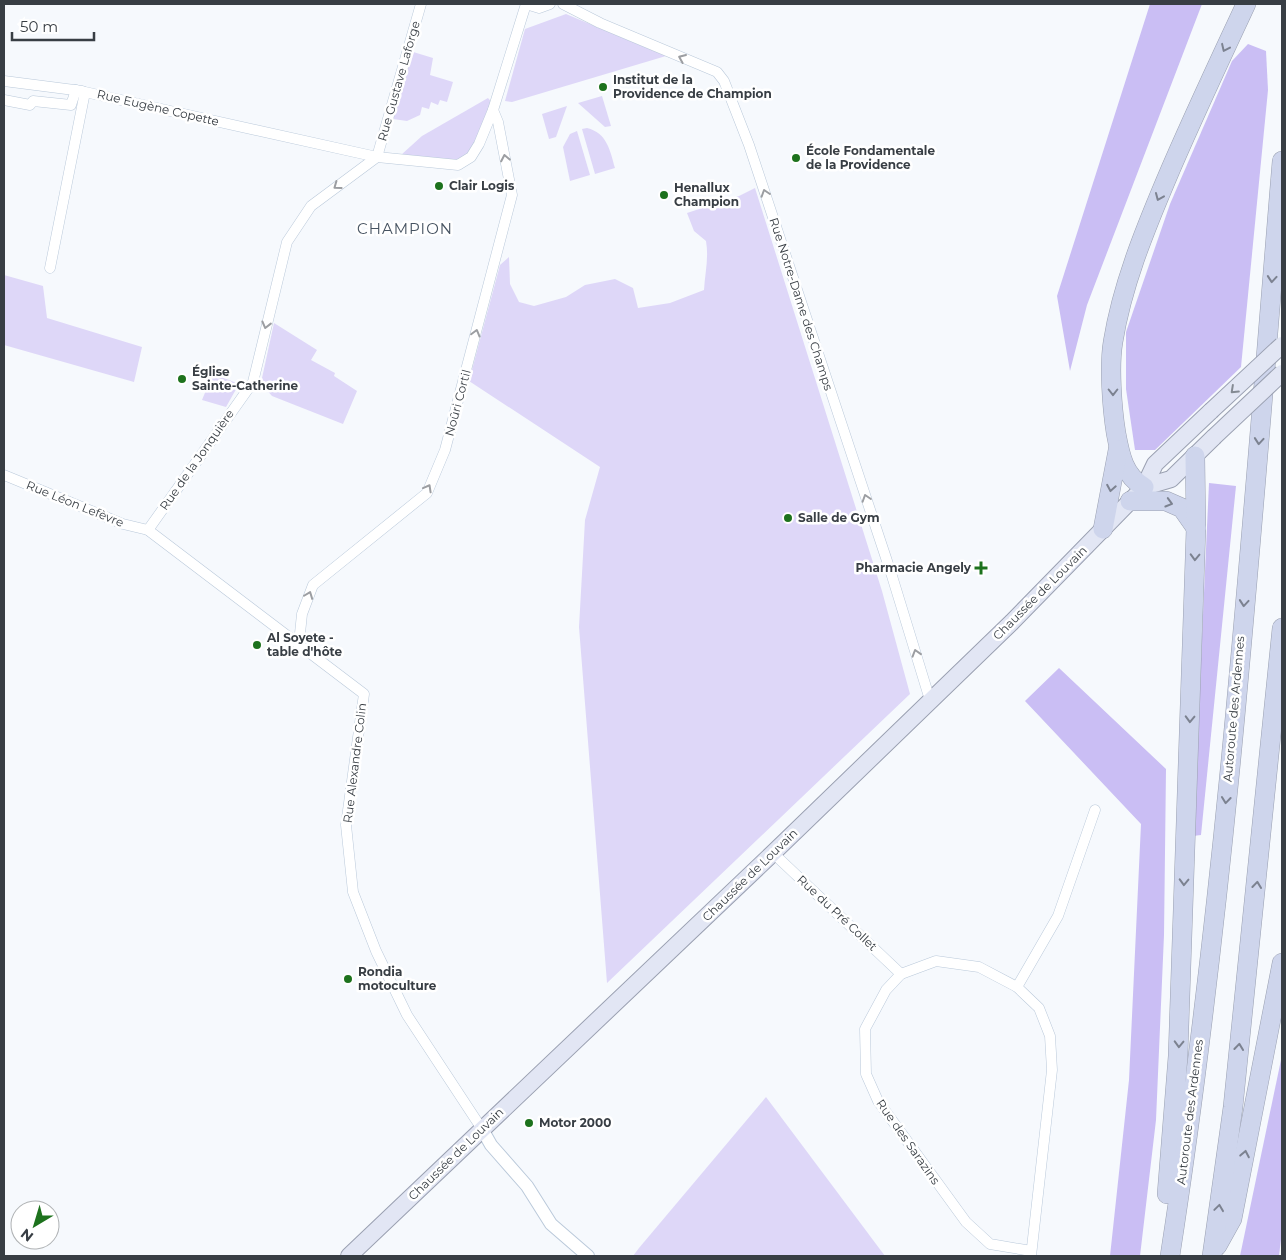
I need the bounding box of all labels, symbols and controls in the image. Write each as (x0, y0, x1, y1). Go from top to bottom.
scale bar (12, 10, 95, 42)
text: 50 m (20, 17, 58, 36)
street label: Rue Gustave Laforge (374, 19, 423, 143)
one-way arrow (1221, 43, 1231, 52)
one-way arrow (678, 54, 687, 65)
place label: Institut de la Providence de Champion (613, 72, 772, 101)
marker: Institut de la Providence de Champion (597, 81, 609, 93)
street label: Rue Eugène Copette (96, 86, 221, 129)
place label: École Fondamentale de la Providence (806, 143, 935, 172)
marker: École Fondamentale de la Providence (790, 152, 802, 164)
one-way arrow (500, 154, 511, 163)
place label: Clair Logis (449, 178, 515, 193)
one-way arrow (333, 180, 343, 189)
marker: Clair Logis (433, 180, 445, 192)
place label: Henallux Champion (674, 180, 739, 209)
marker: Henallux Champion (658, 189, 670, 201)
one-way arrow (760, 189, 770, 198)
one-way arrow (1155, 192, 1165, 200)
street label: Rue Notre-Dame des Champs (766, 216, 837, 392)
district label: CHAMPION (357, 219, 453, 238)
one-way arrow (1267, 275, 1278, 283)
one-way arrow (261, 321, 272, 330)
one-way arrow (470, 329, 481, 338)
place label: Église Sainte-Catherine (192, 364, 299, 393)
street label: Noûri Cortil (441, 368, 474, 438)
marker: Église Sainte-Catherine (176, 373, 188, 385)
one-way arrow (1231, 384, 1240, 393)
one-way arrow (1108, 389, 1118, 397)
street label: Rue de la Jonquière (156, 407, 237, 513)
one-way arrow (1254, 437, 1265, 445)
street label: Rue Léon Lefèvre (24, 477, 126, 530)
one-way arrow (422, 484, 432, 493)
one-way arrow (1106, 484, 1117, 492)
one-way arrow (862, 495, 872, 503)
one-way arrow (1164, 498, 1172, 508)
place label: Salle de Gym (798, 510, 880, 525)
marker: Salle de Gym (782, 512, 794, 524)
street label: Chaussée de Louvain (989, 542, 1090, 643)
one-way arrow (1190, 554, 1200, 561)
place label: Pharmacie Angely (855, 560, 972, 575)
marker: Pharmacie Angely (975, 562, 987, 574)
one-way arrow (303, 592, 313, 600)
one-way arrow (1239, 599, 1250, 607)
place label: Al Soyete - table d'hôte (266, 630, 343, 659)
street label: Autoroute des Ardennes (1220, 635, 1247, 783)
marker: Al Soyete - table d'hôte (251, 639, 263, 651)
one-way arrow (911, 649, 921, 658)
street label: Rue Alexandre Colin (340, 702, 369, 824)
one-way arrow (1184, 716, 1195, 724)
one-way arrow (1221, 796, 1232, 804)
street label: Chaussée de Louvain (699, 825, 801, 924)
street label: Rue du Pré Collet (794, 872, 881, 954)
one-way arrow (1179, 878, 1189, 886)
one-way arrow (1251, 881, 1262, 889)
place label: Rondia motoculture (358, 964, 437, 993)
marker: Rondia motoculture (342, 973, 354, 985)
street label: Autoroute des Ardennes (1173, 1038, 1206, 1185)
one-way arrow (1173, 1040, 1184, 1048)
one-way arrow (1233, 1042, 1244, 1050)
street label: Rue des Sarazins (873, 1096, 944, 1187)
street label: Chaussée de Louvain (405, 1104, 507, 1203)
place label: Motor 2000 (539, 1115, 611, 1130)
marker: Motor 2000 (523, 1117, 535, 1129)
one-way arrow (1239, 1150, 1250, 1158)
north arrow (10, 1200, 60, 1250)
one-way arrow (1213, 1204, 1223, 1212)
text: N (17, 1225, 37, 1246)

